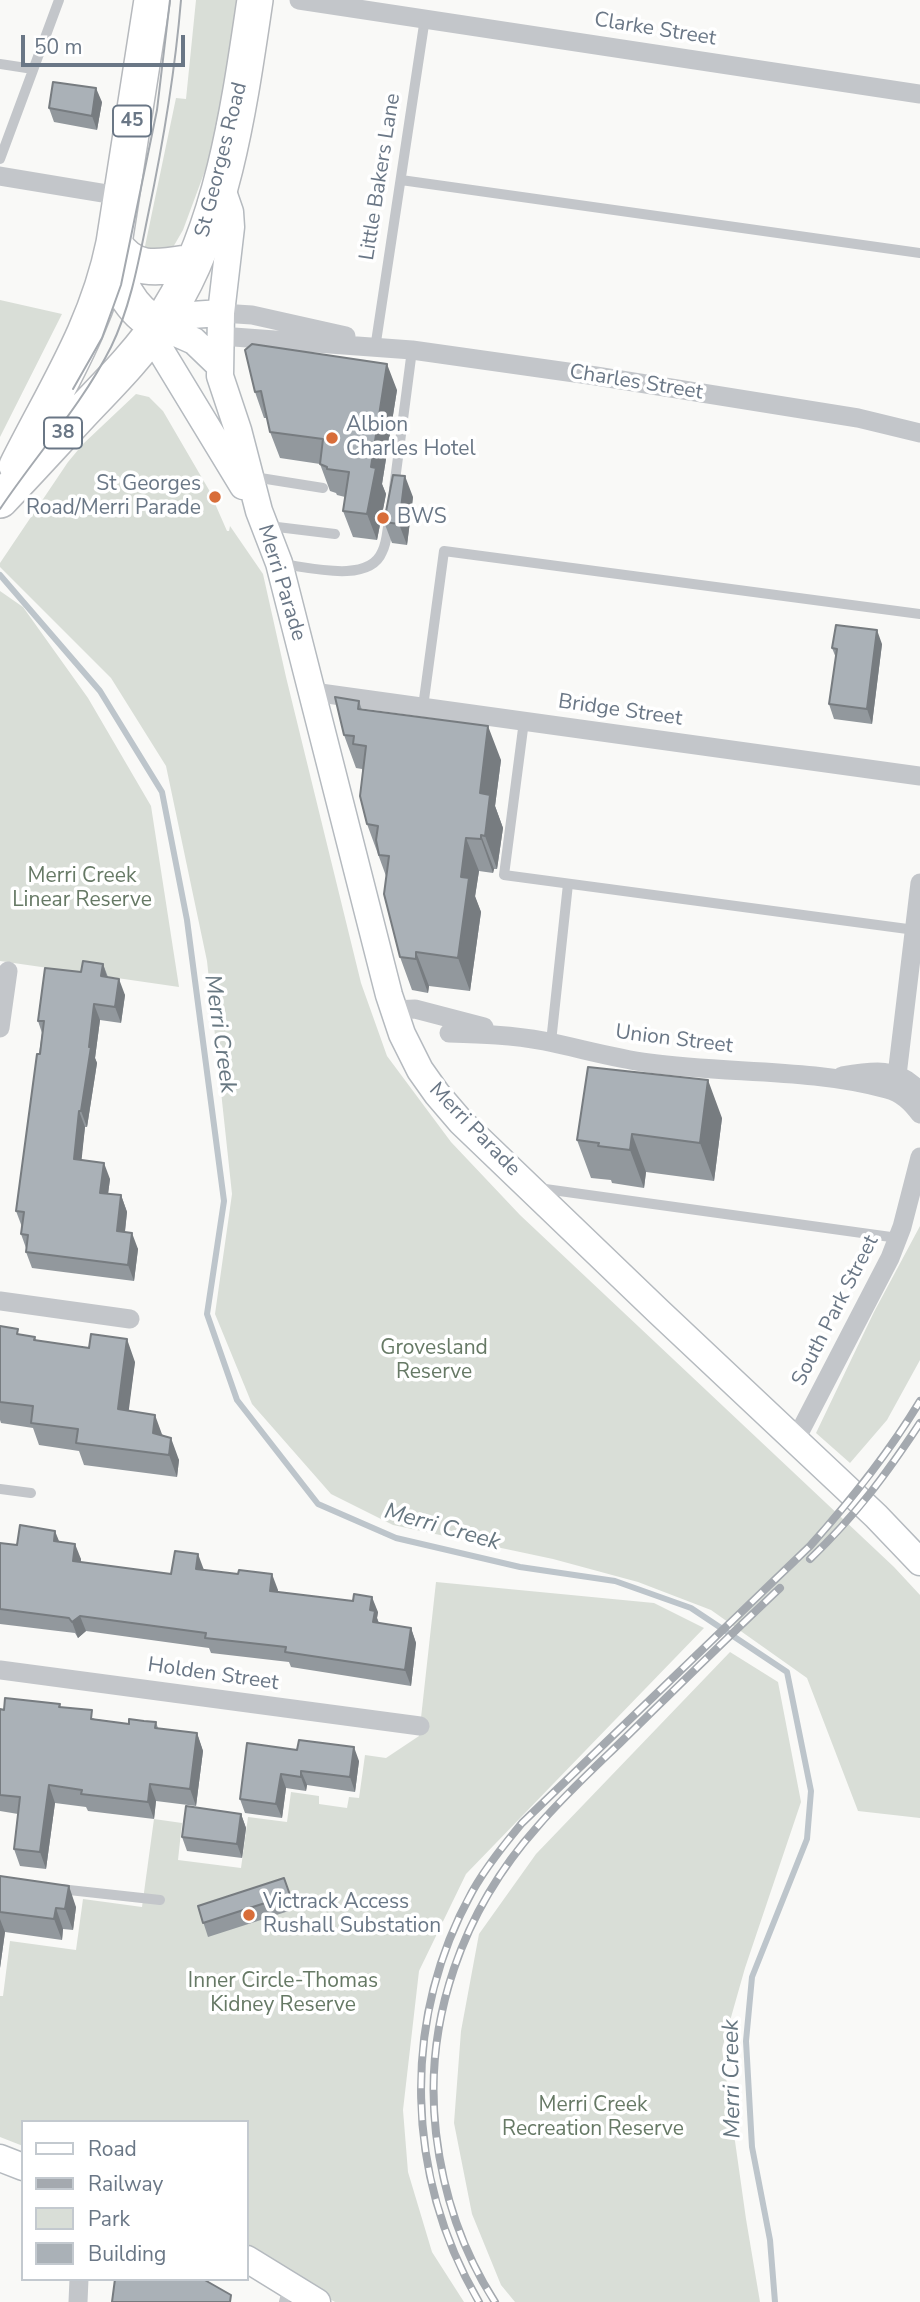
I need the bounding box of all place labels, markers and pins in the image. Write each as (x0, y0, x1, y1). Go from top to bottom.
place label: Albion Charles Hotel (346, 413, 476, 463)
marker: Albion Charles Hotel (324, 430, 340, 446)
place label: St Georges Road/Merri Parade (26, 472, 201, 522)
marker: St Georges Road/Merri Parade (207, 489, 223, 505)
place label: BWS (397, 505, 447, 531)
marker: BWS (375, 510, 391, 526)
place label: Victrack Access Rushall Substation (263, 1890, 441, 1940)
marker: Victrack Access Rushall Substation (241, 1907, 257, 1923)

